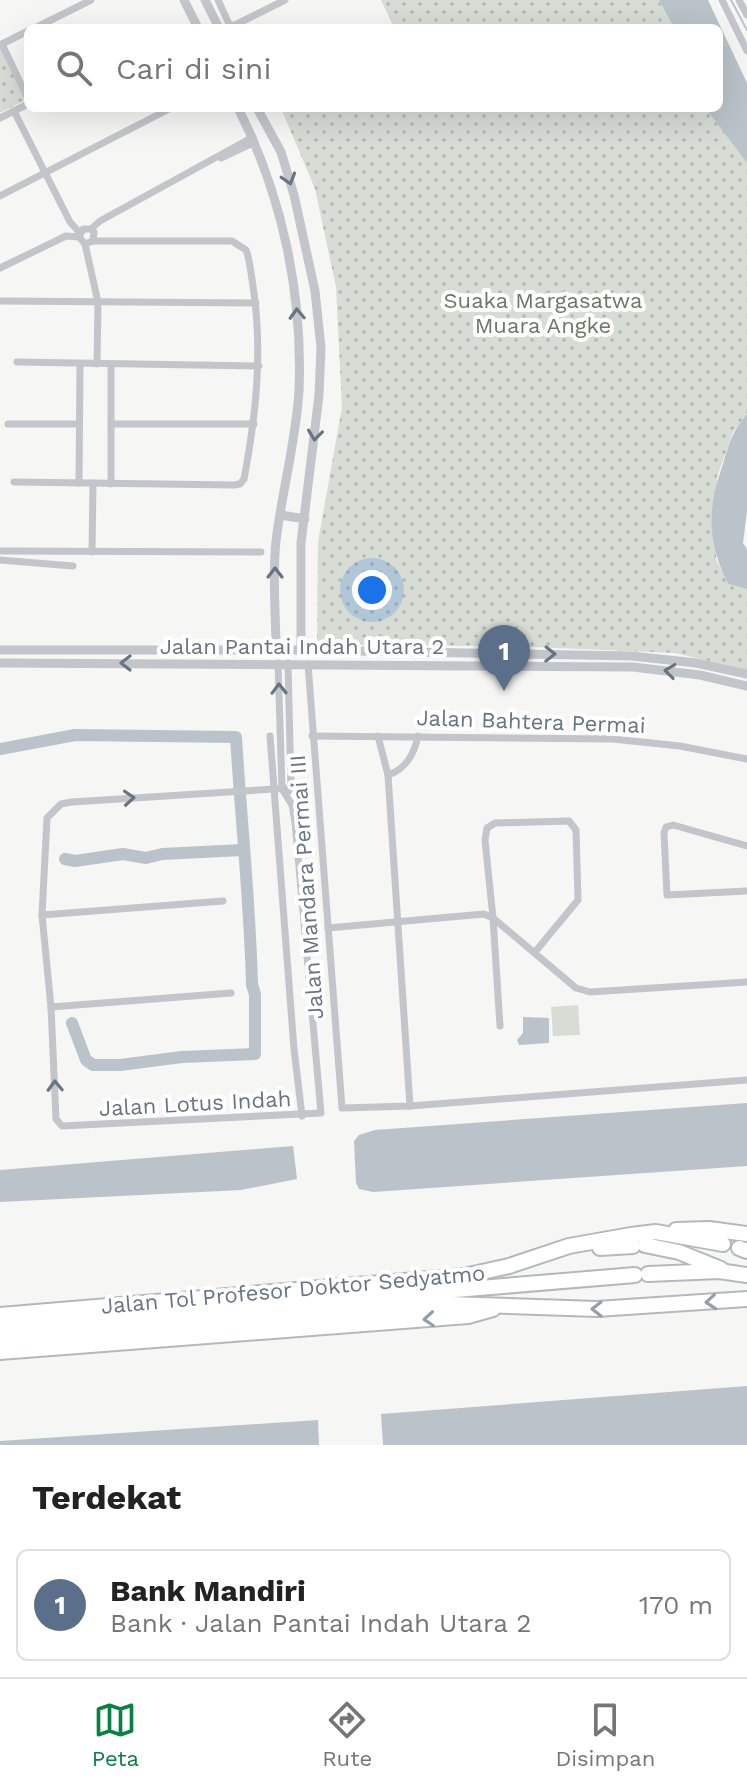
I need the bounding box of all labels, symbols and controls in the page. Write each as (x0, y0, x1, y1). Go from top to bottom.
search box (24, 24, 723, 112)
icon: search (52, 46, 96, 90)
text: Cari di sini (116, 51, 271, 86)
one-way arrow (280, 171, 296, 185)
park label: Suaka Margasatwa Muara Angke (444, 288, 642, 338)
one-way arrow (289, 308, 306, 320)
one-way arrow (306, 429, 323, 442)
one-way arrow (266, 566, 284, 579)
your location (352, 570, 392, 610)
pin: 1 (478, 625, 530, 691)
street label: Jalan Pantai Indah Utara 2 (160, 634, 444, 659)
one-way arrow (544, 646, 557, 663)
one-way arrow (119, 654, 132, 672)
one-way arrow (664, 663, 677, 680)
one-way arrow (270, 682, 288, 695)
street label: Jalan Bahtera Permai (416, 705, 646, 738)
street label: Jalan Mandara Permai III (285, 754, 328, 1020)
one-way arrow (123, 790, 136, 807)
one-way arrow (46, 1079, 63, 1092)
street label: Jalan Lotus Indah (98, 1086, 292, 1121)
street label: Jalan Tol Profesor Doktor Sedyatmo (100, 1260, 486, 1319)
one-way arrow (704, 1293, 717, 1310)
one-way arrow (590, 1300, 603, 1318)
one-way arrow (422, 1310, 435, 1327)
text: Terdekat (32, 1477, 181, 1517)
text: Bank Mandiri (110, 1573, 306, 1608)
text: 1 (54, 1590, 66, 1620)
text: 170 m (639, 1590, 713, 1620)
text: Bank · Jalan Pantai Indah Utara 2 (110, 1608, 531, 1638)
tab: Peta (92, 1698, 139, 1771)
tab: Rute (322, 1698, 372, 1771)
tab: Disimpan (555, 1698, 655, 1771)

